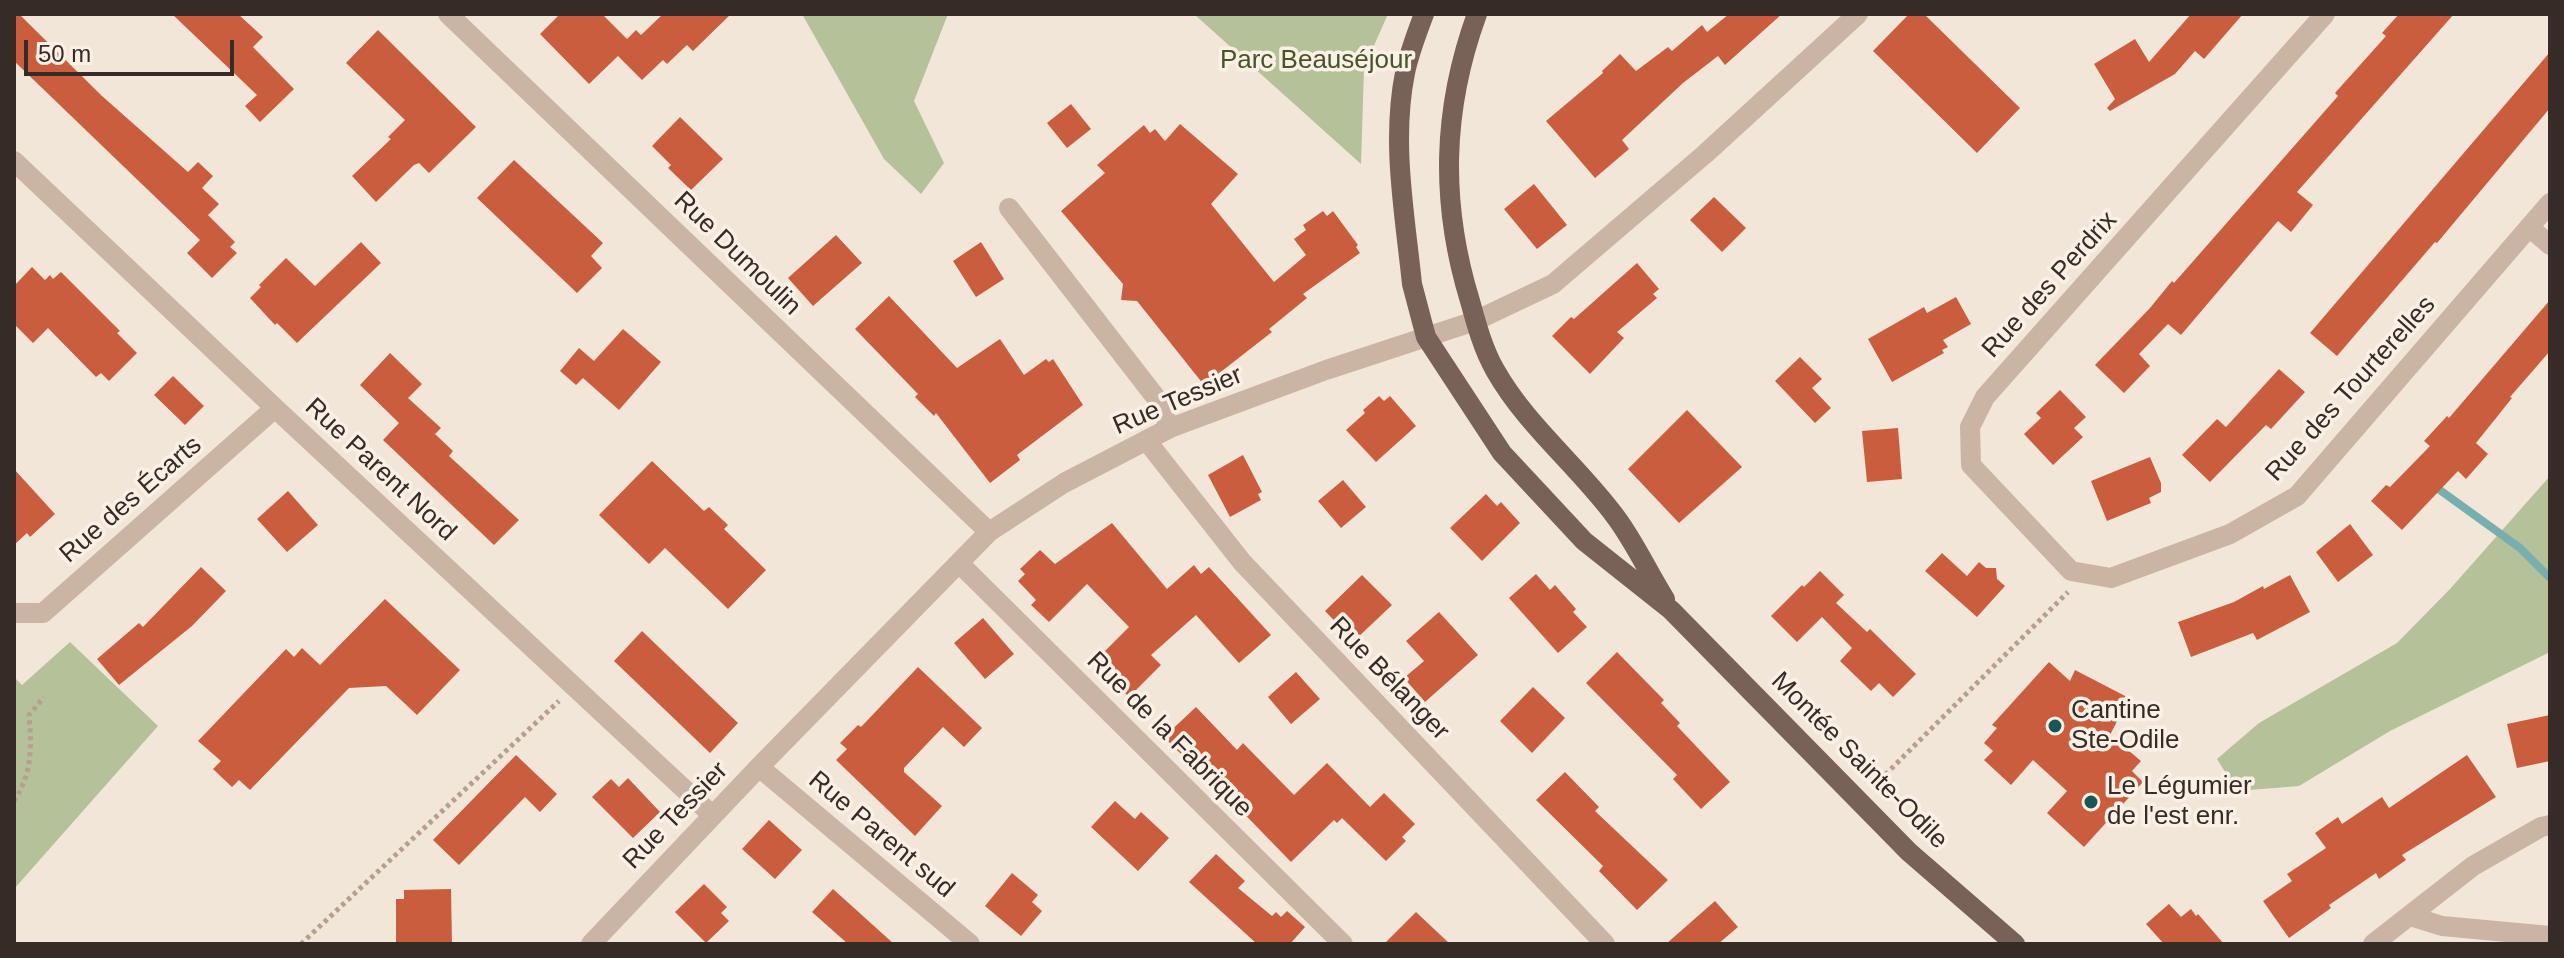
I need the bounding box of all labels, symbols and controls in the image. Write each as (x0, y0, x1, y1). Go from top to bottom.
scale bar (28, 24, 238, 74)
text: 50 m (38, 40, 91, 67)
park label: Parc Beauséjour (1220, 45, 1412, 77)
street label: Rue Dumoulin (667, 186, 807, 322)
street label: Rue des Perdrix (1976, 205, 2124, 365)
street label: Rue des Tourterelles (2260, 290, 2442, 488)
street label: Rue Tessier (1109, 360, 1247, 442)
street label: Rue Parent Nord (298, 392, 462, 548)
street label: Rue des Écarts (54, 430, 208, 570)
street label: Rue Bélanger (1323, 611, 1455, 747)
street label: Rue de la Fabrique (1080, 646, 1258, 824)
street label: Montée Sainte-Odile (1764, 666, 1954, 856)
place label: Cantine Ste-Odile (2071, 695, 2179, 756)
marker: Cantine Ste-Odile (2046, 717, 2064, 735)
street label: Rue Tessier (617, 756, 735, 876)
street label: Rue Parent sud (802, 765, 960, 905)
place label: Le Légumier de l'est enr. (2107, 771, 2252, 832)
marker: Le Légumier de l'est enr. (2082, 793, 2100, 811)

